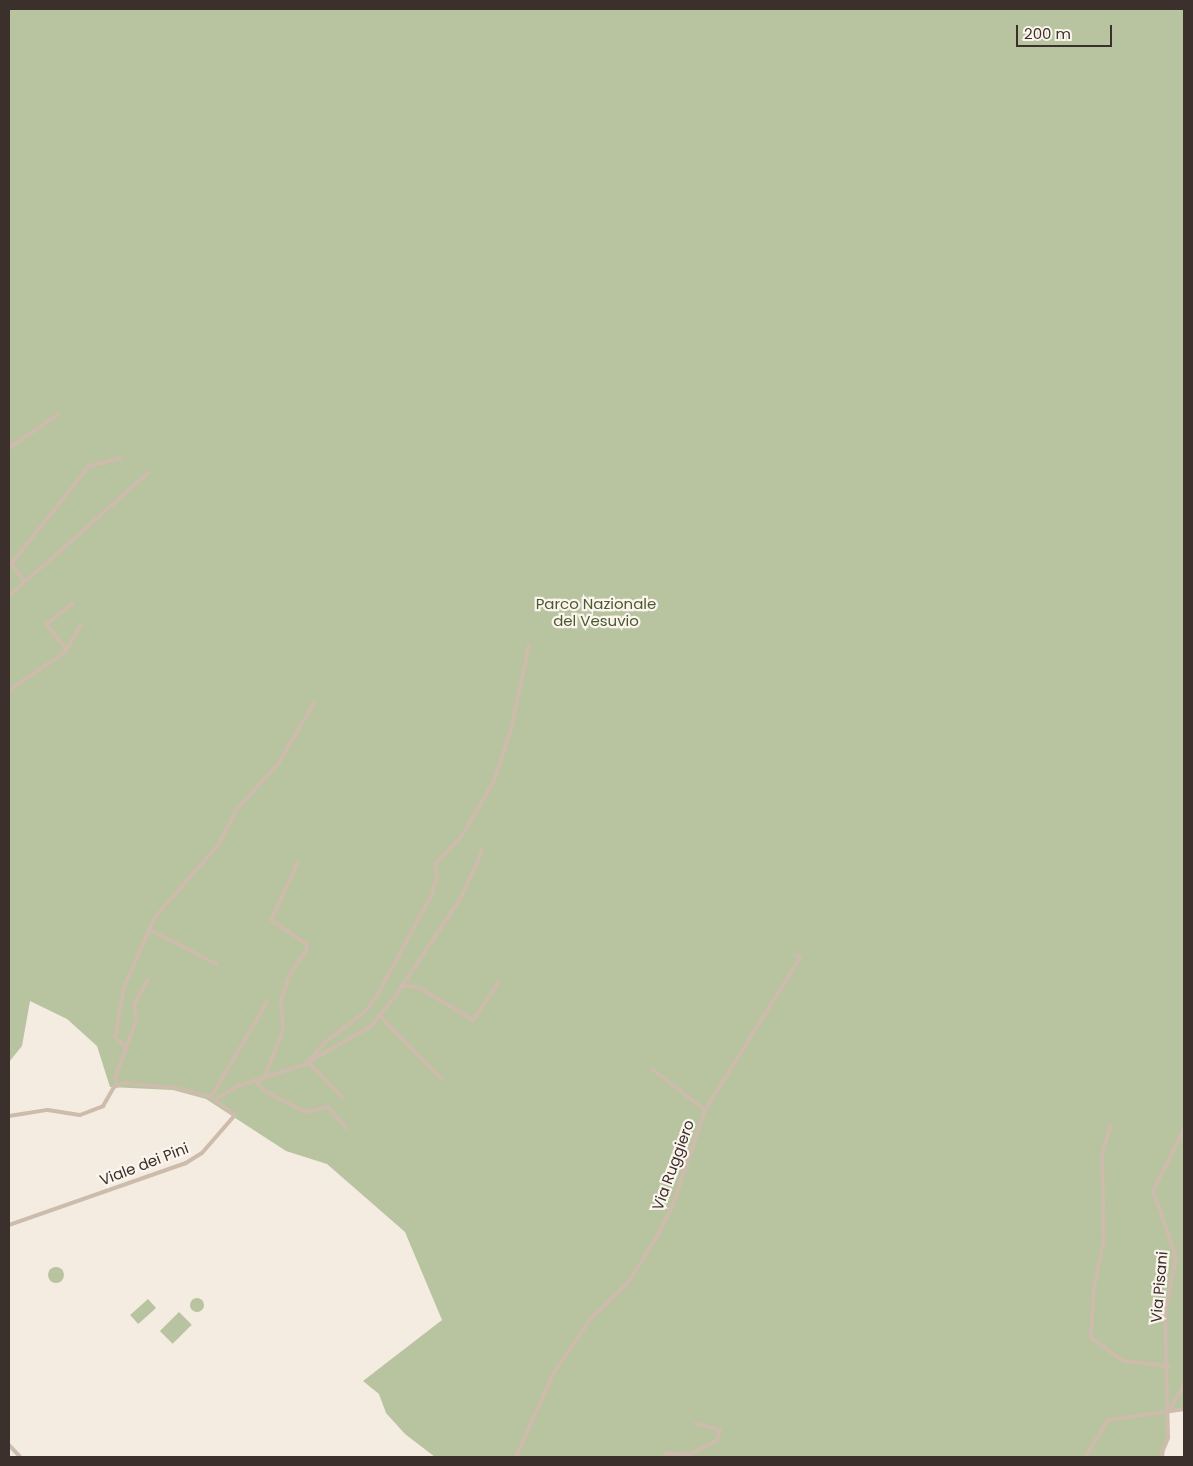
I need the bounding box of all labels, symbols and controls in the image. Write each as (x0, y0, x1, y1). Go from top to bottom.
scale bar (1018, 15, 1114, 47)
text: 200 m (1024, 23, 1071, 44)
park label: Parco Nazionale del Vesuvio (536, 594, 656, 629)
street label: Via Ruggiero (648, 1117, 698, 1213)
street label: Viale dei Pini (97, 1139, 191, 1189)
street label: Via Pisani (1147, 1251, 1171, 1323)

